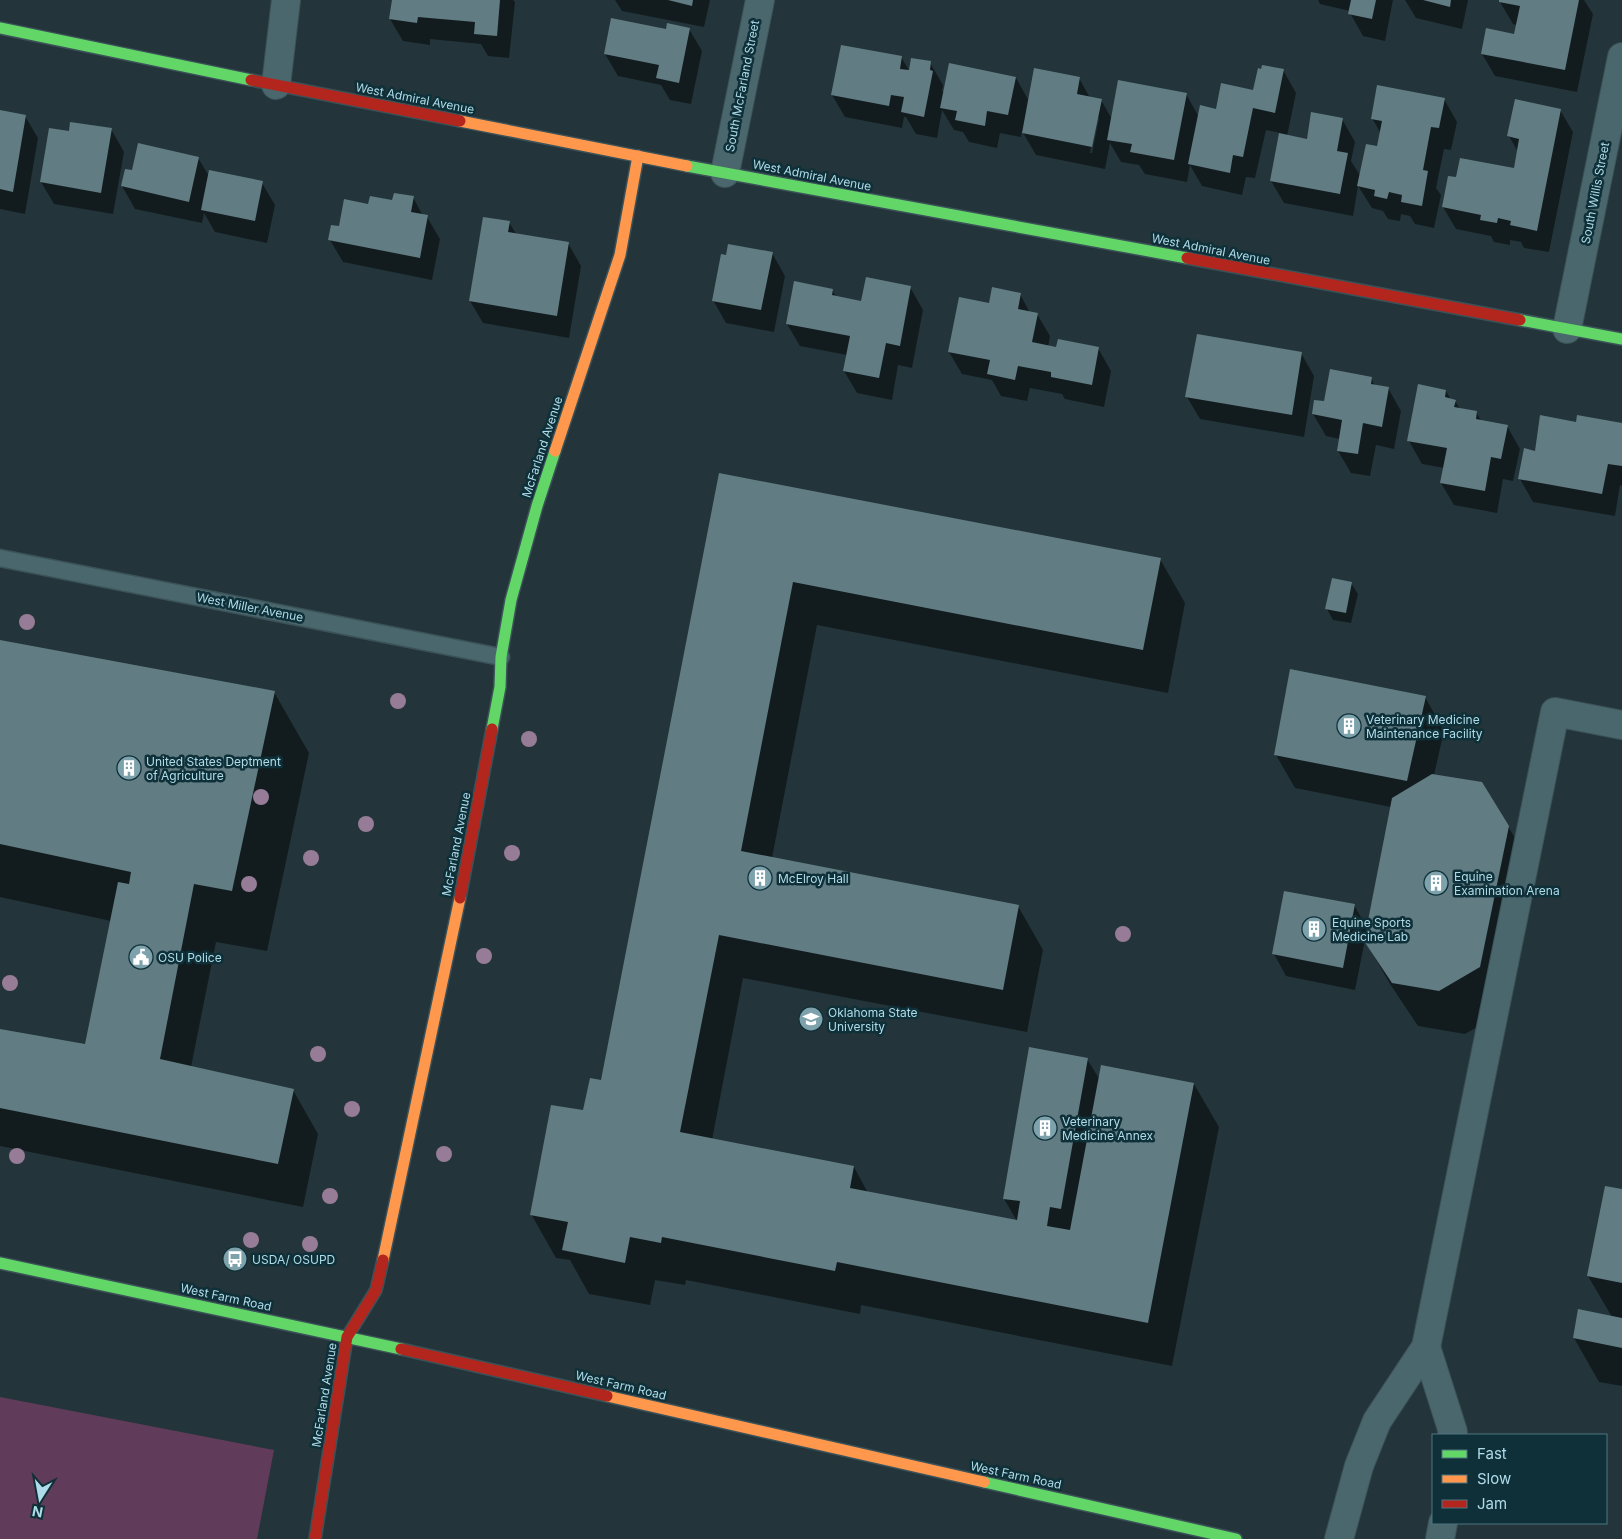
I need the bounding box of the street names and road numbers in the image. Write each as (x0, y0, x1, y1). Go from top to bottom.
street label: South McFarland Street (722, 19, 762, 153)
street label: West Admiral Avenue (354, 79, 476, 117)
street label: South Willis Street (1578, 141, 1612, 245)
street label: West Admiral Avenue (751, 156, 873, 194)
street label: West Admiral Avenue (1150, 230, 1272, 268)
street label: McFarland Avenue (519, 394, 565, 500)
street label: West Miller Avenue (195, 589, 305, 625)
street label: McFarland Avenue (439, 791, 473, 897)
street label: West Farm Road (179, 1280, 273, 1314)
street label: McFarland Avenue (308, 1342, 340, 1448)
street label: West Farm Road (574, 1367, 668, 1403)
street label: West Farm Road (969, 1458, 1063, 1492)

